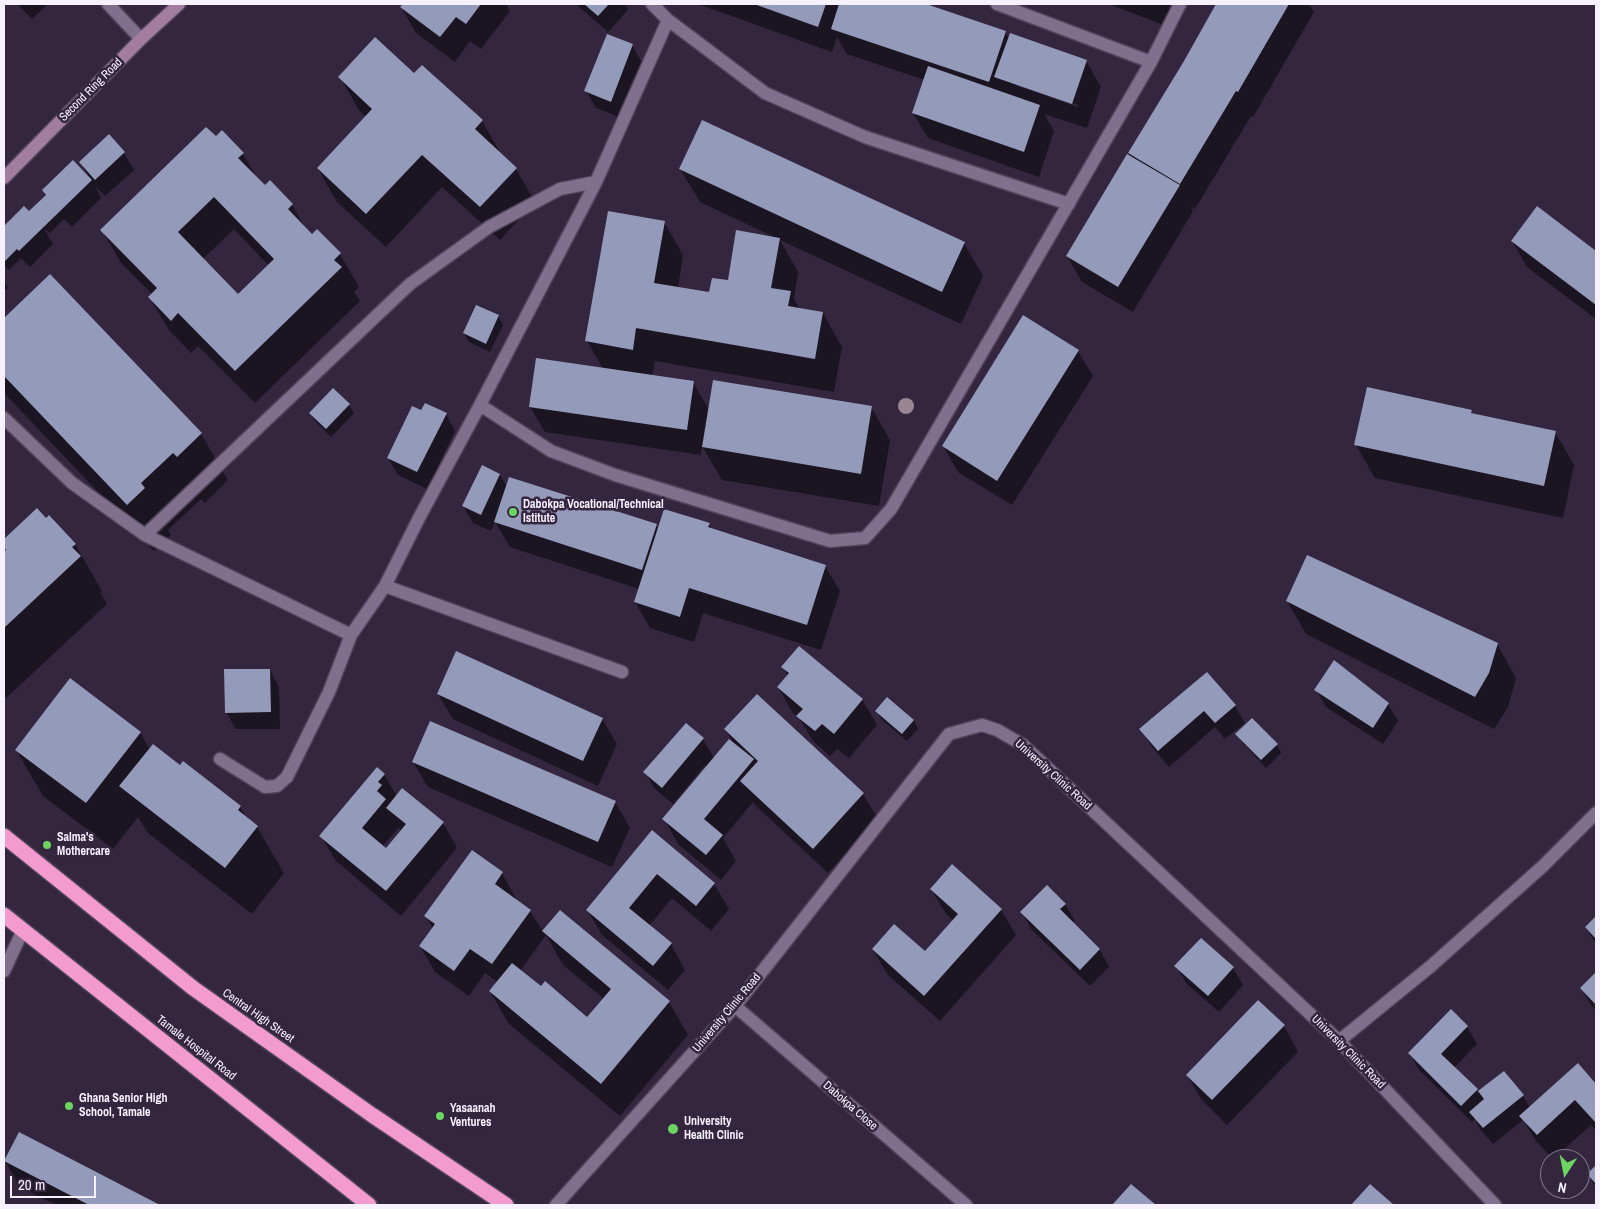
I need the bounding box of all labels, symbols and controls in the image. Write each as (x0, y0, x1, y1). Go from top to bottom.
street label: Second Ring Road (57, 56, 125, 124)
place label: Dabokpa Vocational/Technical Istitute (523, 498, 664, 526)
marker: Dabokpa Vocational/Technical Istitute (507, 506, 519, 518)
street label: University Clinic Road (1012, 737, 1094, 813)
place label: Salma's Mothercare (57, 831, 110, 859)
marker: Salma's Mothercare (41, 839, 53, 851)
street label: University Clinic Road (690, 971, 764, 1055)
street label: Central High Street (219, 986, 297, 1046)
street label: Tamale Hospital Road (153, 1012, 239, 1084)
street label: University Clinic Road (1308, 1012, 1388, 1092)
street label: Dabokpa Close (820, 1078, 880, 1134)
place label: Ghana Senior High School, Tamale (79, 1092, 168, 1120)
marker: Ghana Senior High School, Tamale (63, 1100, 75, 1112)
place label: Yasaanah Ventures (450, 1102, 495, 1130)
marker: Yasaanah Ventures (434, 1110, 446, 1122)
place label: University Health Clinic (684, 1115, 744, 1143)
marker: University Health Clinic (666, 1122, 680, 1136)
north arrow (1540, 1149, 1590, 1199)
scale bar (12, 1166, 99, 1198)
text: 20 m (18, 1174, 45, 1195)
text: N (1557, 1178, 1568, 1197)

